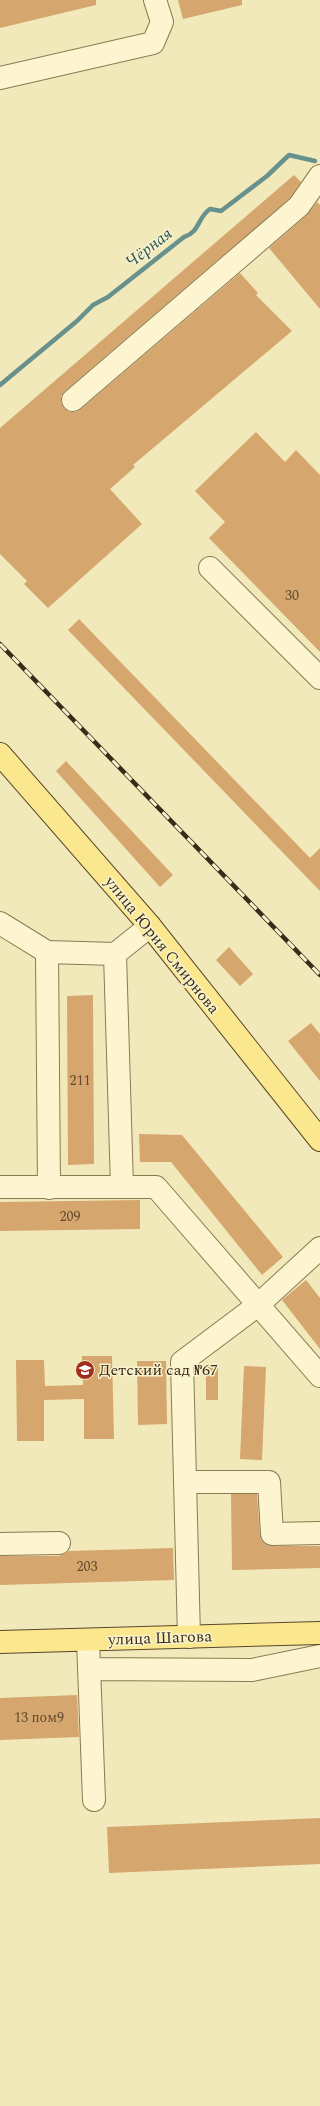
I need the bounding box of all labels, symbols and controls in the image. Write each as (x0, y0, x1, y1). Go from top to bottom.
water label: Чёрная (120, 221, 178, 275)
house number: 30 (285, 585, 299, 606)
street label: улица Юрия Смирнова (98, 870, 225, 1019)
house number: 211 (70, 1070, 91, 1091)
house number: 209 (60, 1206, 81, 1227)
place label: Детский сад №67 (99, 1358, 218, 1382)
school or university icon: Детский сад №67 (74, 1359, 96, 1381)
house number: 203 (77, 1556, 98, 1577)
street label: улица Шагова (107, 1624, 213, 1652)
house number: 13 пом9 (14, 1707, 64, 1728)

